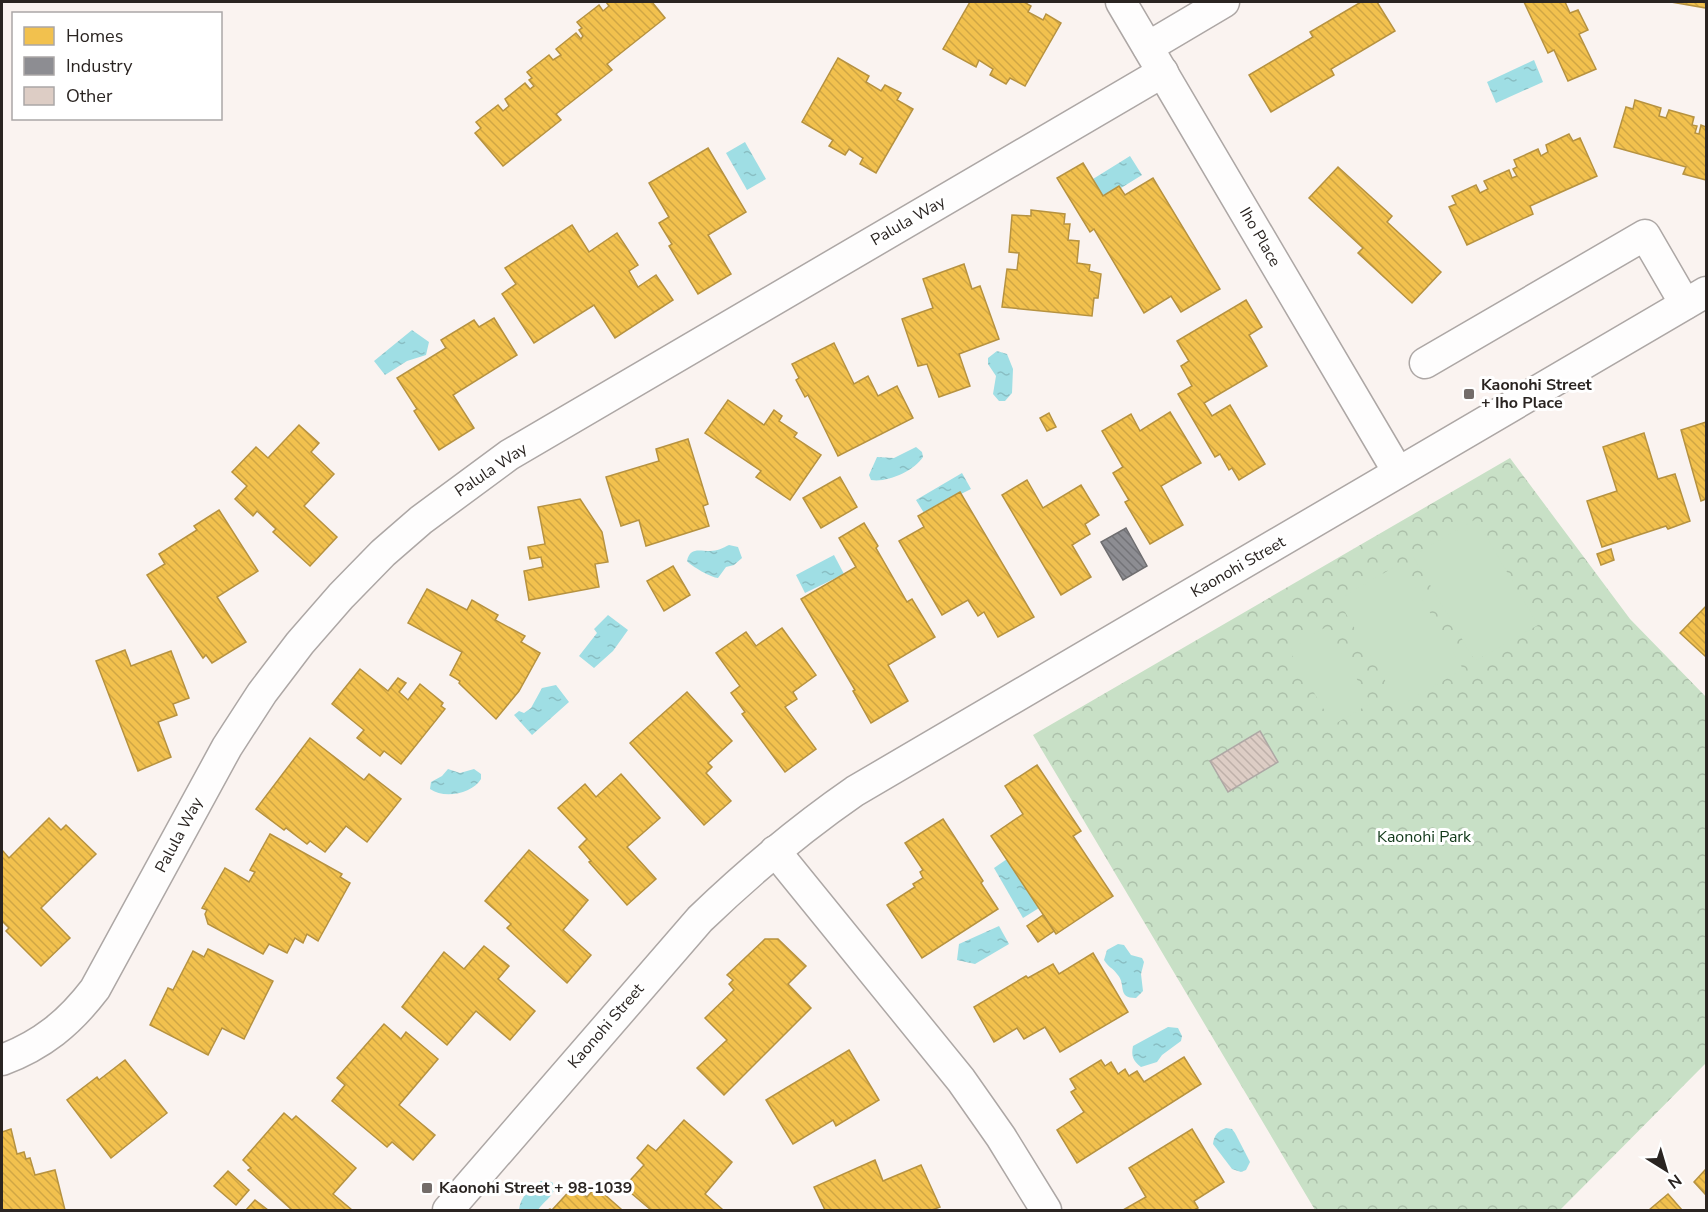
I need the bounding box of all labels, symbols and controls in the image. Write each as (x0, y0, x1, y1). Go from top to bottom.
legend (12, 12, 222, 120)
text: Homes (66, 24, 123, 48)
text: Industry (66, 54, 133, 78)
text: Other (66, 84, 113, 108)
street label: Palula Way (867, 190, 950, 251)
street label: Iho Place (1234, 203, 1286, 271)
place label: Kaonohi Street + Iho Place (1481, 374, 1593, 414)
marker: Kaonohi Street + Iho Place (1462, 387, 1476, 401)
street label: Palula Way (451, 437, 532, 502)
street label: Kaonohi Street (1187, 531, 1290, 603)
street label: Palula Way (150, 793, 208, 877)
park label: Kaonohi Park (1377, 826, 1472, 848)
street label: Kaonohi Street (563, 979, 649, 1073)
north arrow (1636, 1140, 1696, 1200)
text: N (1663, 1169, 1686, 1194)
place label: Kaonohi Street + 98-1039 (439, 1177, 632, 1199)
marker: Kaonohi Street + 98-1039 (420, 1181, 434, 1195)

